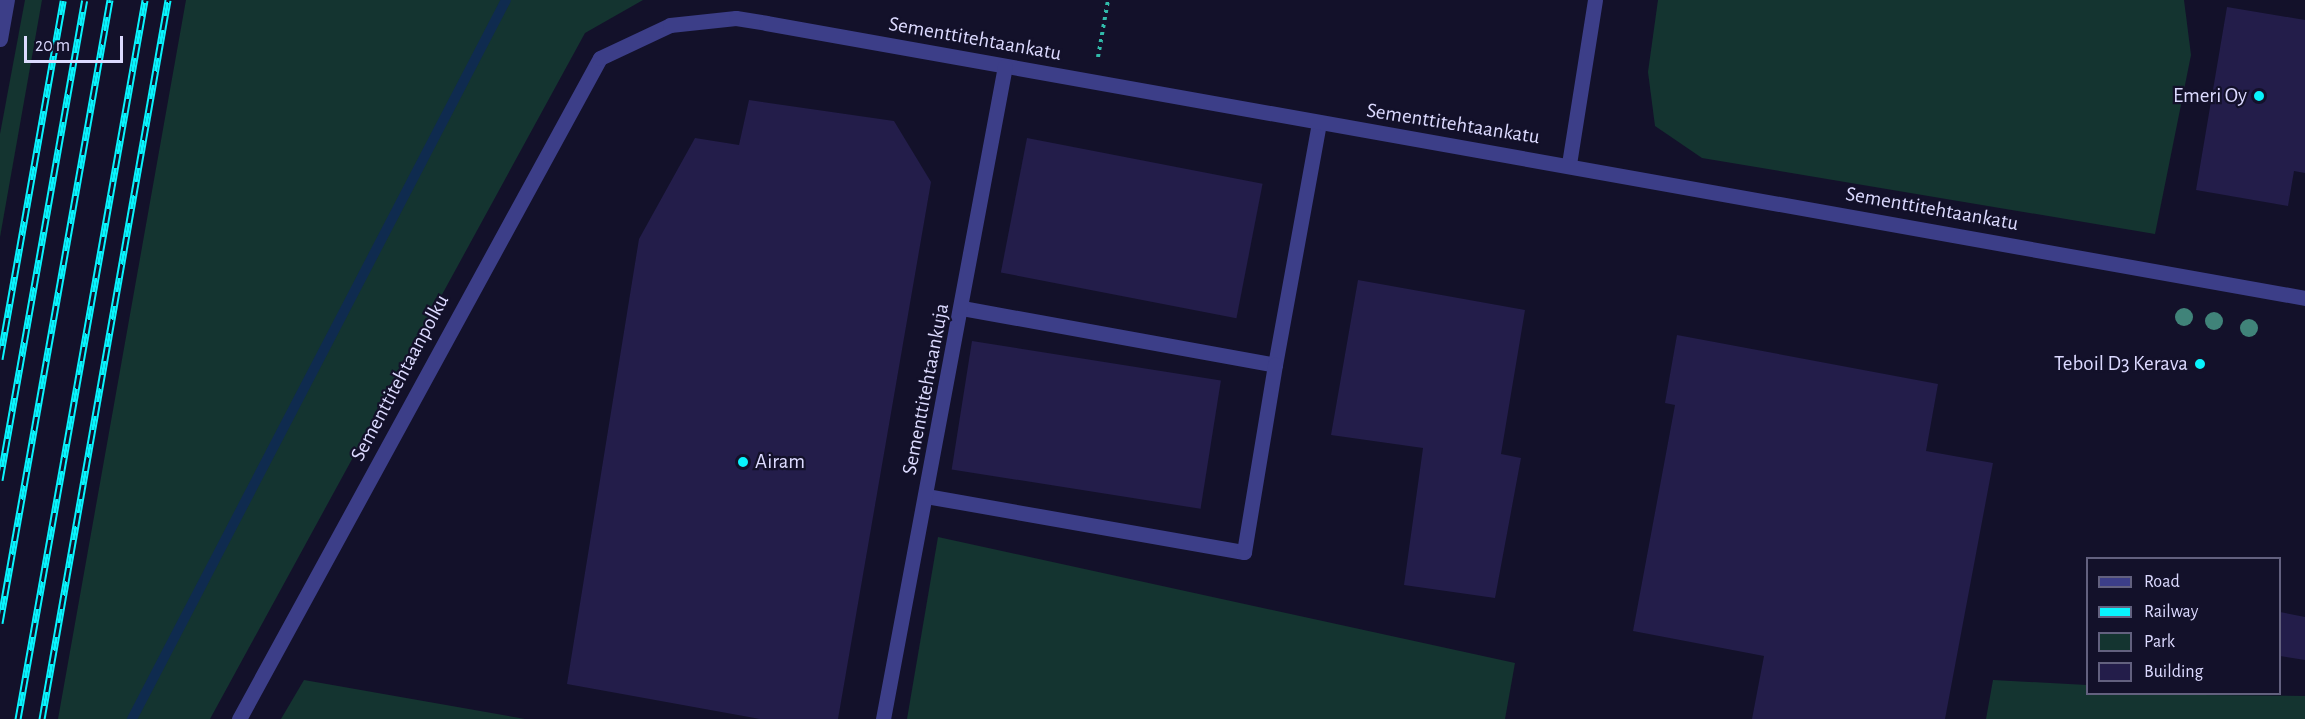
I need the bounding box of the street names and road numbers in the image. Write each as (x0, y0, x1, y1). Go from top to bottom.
street label: Sementtitehtaankatu (887, 11, 1063, 67)
street label: Sementtitehtaankatu (1365, 98, 1541, 150)
street label: Sementtitehtaankatu (1844, 181, 2020, 237)
street label: Sementtitehtaanpolku (345, 290, 455, 466)
street label: Sementtitehtaankuja (897, 301, 955, 477)

